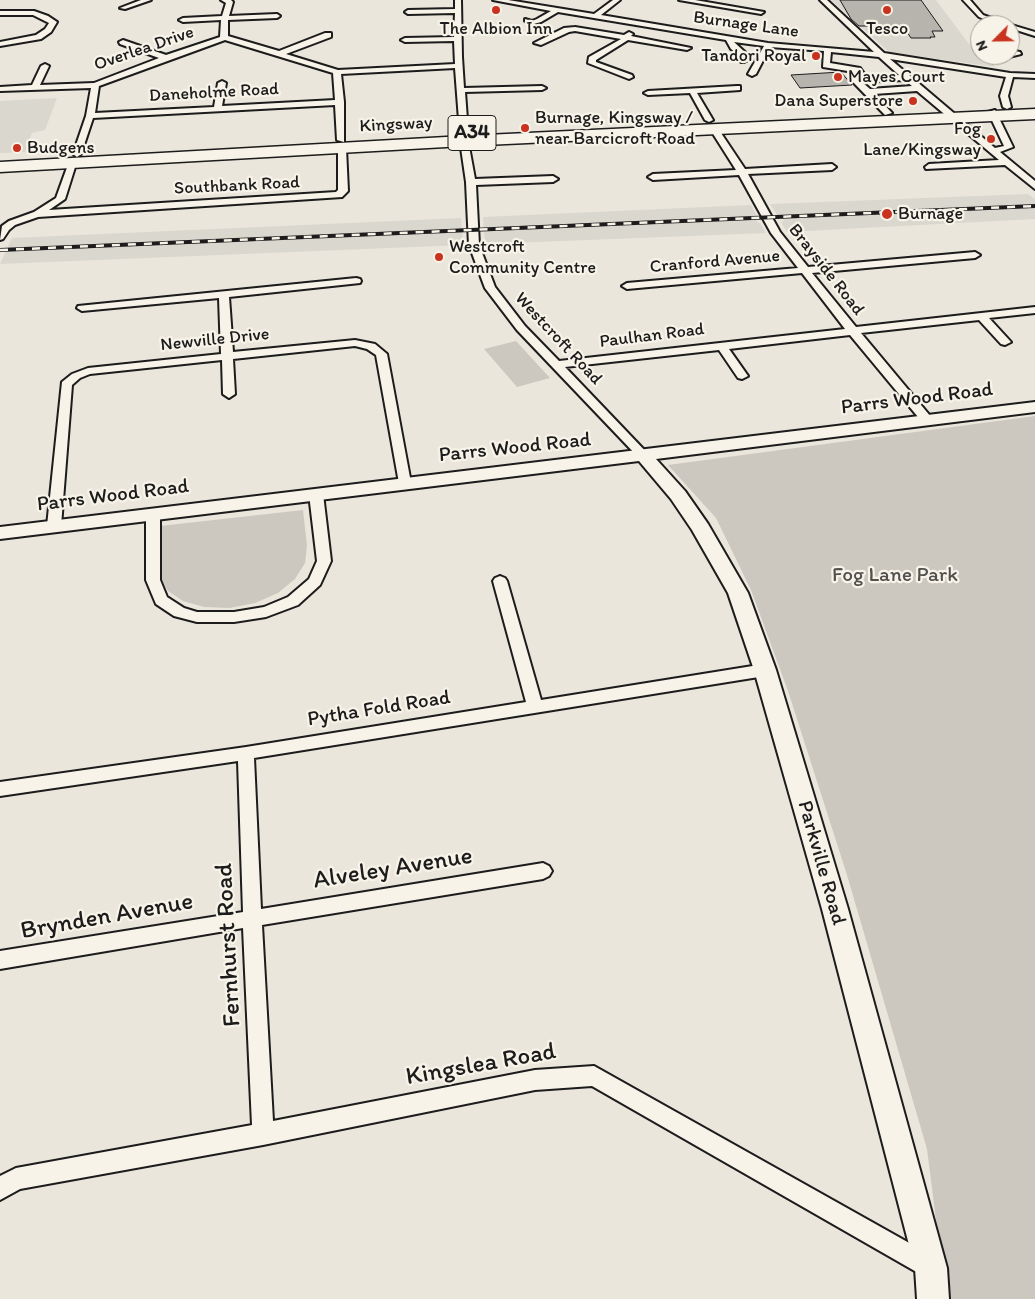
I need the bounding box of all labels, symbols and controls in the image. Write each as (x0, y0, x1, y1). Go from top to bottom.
marker: The Albion Inn (490, 4, 502, 16)
marker: Tesco (881, 4, 893, 16)
street label: Burnage Lane (692, 7, 800, 43)
north arrow (970, 15, 1020, 65)
place label: The Albion Inn (440, 18, 552, 40)
place label: Tesco (866, 18, 908, 40)
street label: Overlea Drive (91, 22, 197, 76)
text: N (972, 38, 991, 53)
place label: Tandori Royal (701, 45, 806, 67)
marker: Tandori Royal (810, 50, 822, 62)
place label: Mayes Court (848, 66, 945, 88)
marker: Mayes Court (832, 71, 844, 83)
street label: Daneholme Road (149, 79, 279, 107)
place label: Dana Superstore (774, 90, 903, 112)
marker: Dana Superstore (907, 95, 919, 107)
place label: Burnage, Kingsway / near Barcicroft Road (535, 107, 695, 150)
street label: Kingsway (359, 112, 433, 138)
road number: A34 (448, 116, 496, 150)
place label: Fog Lane/Kingsway (863, 118, 981, 160)
marker: Burnage, Kingsway / near Barcicroft Road (519, 122, 531, 134)
marker: Fog Lane/Kingsway (985, 133, 997, 145)
place label: Budgens (27, 137, 94, 159)
marker: Budgens (11, 142, 23, 154)
street label: Southbank Road (173, 172, 301, 200)
place label: Burnage (898, 203, 963, 225)
marker: Burnage (880, 207, 894, 221)
street label: Brayside Road (783, 220, 869, 320)
place label: Westcroft Community Centre (449, 236, 596, 278)
street label: Cranford Avenue (649, 246, 781, 278)
marker: Westcroft Community Centre (433, 251, 445, 263)
street label: Westcroft Road (510, 288, 606, 390)
street label: Paulhan Road (598, 319, 706, 353)
street label: Newville Drive (159, 324, 271, 356)
street label: Parrs Wood Road (840, 377, 994, 421)
street label: Parrs Wood Road (438, 427, 592, 469)
street label: Parrs Wood Road (36, 474, 190, 518)
park label: Fog Lane Park (832, 563, 958, 589)
street label: Pytha Fold Road (306, 685, 452, 733)
street label: Parkville Road (791, 798, 851, 928)
street label: Alveley Avenue (311, 842, 475, 896)
street label: Fernhurst Road (210, 862, 248, 1028)
street label: Brynden Avenue (18, 887, 196, 947)
street label: Kingslea Road (404, 1037, 558, 1093)

